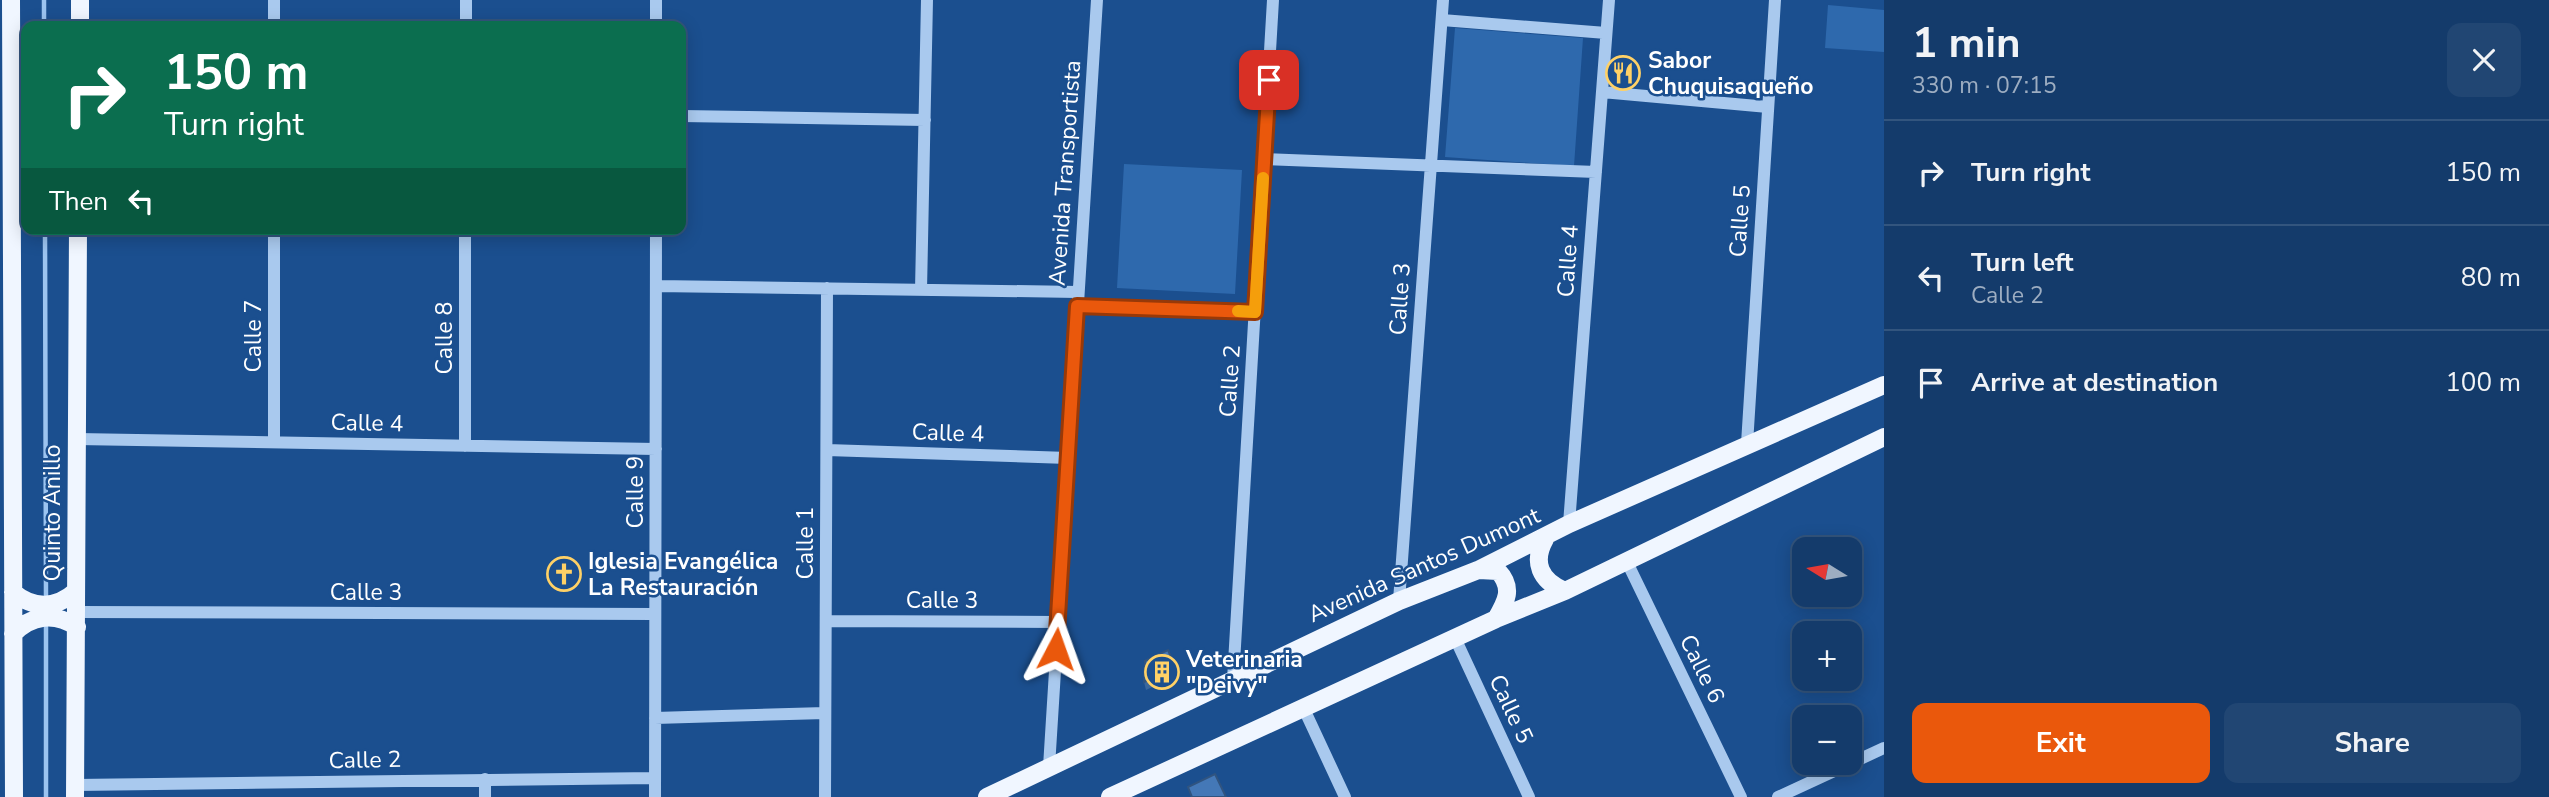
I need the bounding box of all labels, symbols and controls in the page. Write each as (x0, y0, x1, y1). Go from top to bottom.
text: 1 min (1912, 15, 2021, 72)
button: close (2447, 23, 2521, 97)
text: 150 m (164, 39, 308, 106)
place label: Sabor Chuquisaqueño (1648, 45, 1813, 102)
icon: right (49, 49, 140, 140)
pin (1239, 50, 1299, 110)
restaurant icon: Sabor Chuquisaqueño (1604, 54, 1642, 92)
street label: Avenida Transportista (1042, 59, 1088, 287)
icon: arrive (1250, 61, 1288, 99)
text: 330 m · 07:15 (1912, 70, 2057, 101)
text: Turn right (164, 103, 304, 146)
icon: right (1912, 154, 1950, 192)
text: Turn right (1971, 155, 2090, 190)
text: 150 m (2445, 155, 2521, 190)
icon: left (122, 182, 160, 220)
text: Then (49, 184, 108, 219)
street label: Calle 5 (1722, 184, 1758, 258)
street label: Calle 4 (1550, 224, 1586, 298)
text: Turn left (1971, 245, 2074, 280)
icon: left (1912, 259, 1950, 297)
text: 80 m (2461, 260, 2521, 295)
street label: Calle 3 (1382, 262, 1418, 336)
text: Calle 2 (1971, 280, 2044, 311)
street label: Calle 7 (238, 300, 269, 372)
street label: Calle 8 (429, 302, 460, 374)
street label: Calle 2 (1212, 344, 1248, 418)
icon: arrive (1912, 364, 1950, 402)
text: Arrive at destination (1971, 365, 2218, 400)
text: 100 m (2445, 365, 2521, 400)
street label: Calle 4 (330, 407, 404, 439)
street label: Calle 4 (911, 416, 985, 450)
street label: Quinto Anillo (37, 444, 68, 582)
street label: Calle 9 (620, 456, 651, 528)
street label: Avenida Santos Dumont (1303, 499, 1546, 630)
street label: Calle 1 (790, 507, 821, 579)
north arrow (1792, 537, 1862, 607)
map controls (1792, 537, 1862, 775)
place label: Iglesia Evangélica La Restauración (588, 546, 778, 603)
church icon: Iglesia Evangélica La Restauración (545, 555, 583, 593)
street label: Calle 3 (330, 577, 402, 608)
street label: Calle 3 (906, 585, 978, 616)
position arrow (1019, 612, 1093, 686)
button: + (1792, 621, 1862, 691)
street label: Calle 6 (1672, 630, 1732, 708)
place label: Veterinaria "Deivy" (1185, 644, 1303, 701)
building icon: Veterinaria "Deivy" (1143, 653, 1181, 691)
street label: Calle 5 (1482, 669, 1540, 749)
button: Exit (1912, 703, 2210, 783)
button: Share (2224, 703, 2521, 783)
button: − (1792, 705, 1862, 775)
street label: Calle 2 (328, 744, 402, 776)

